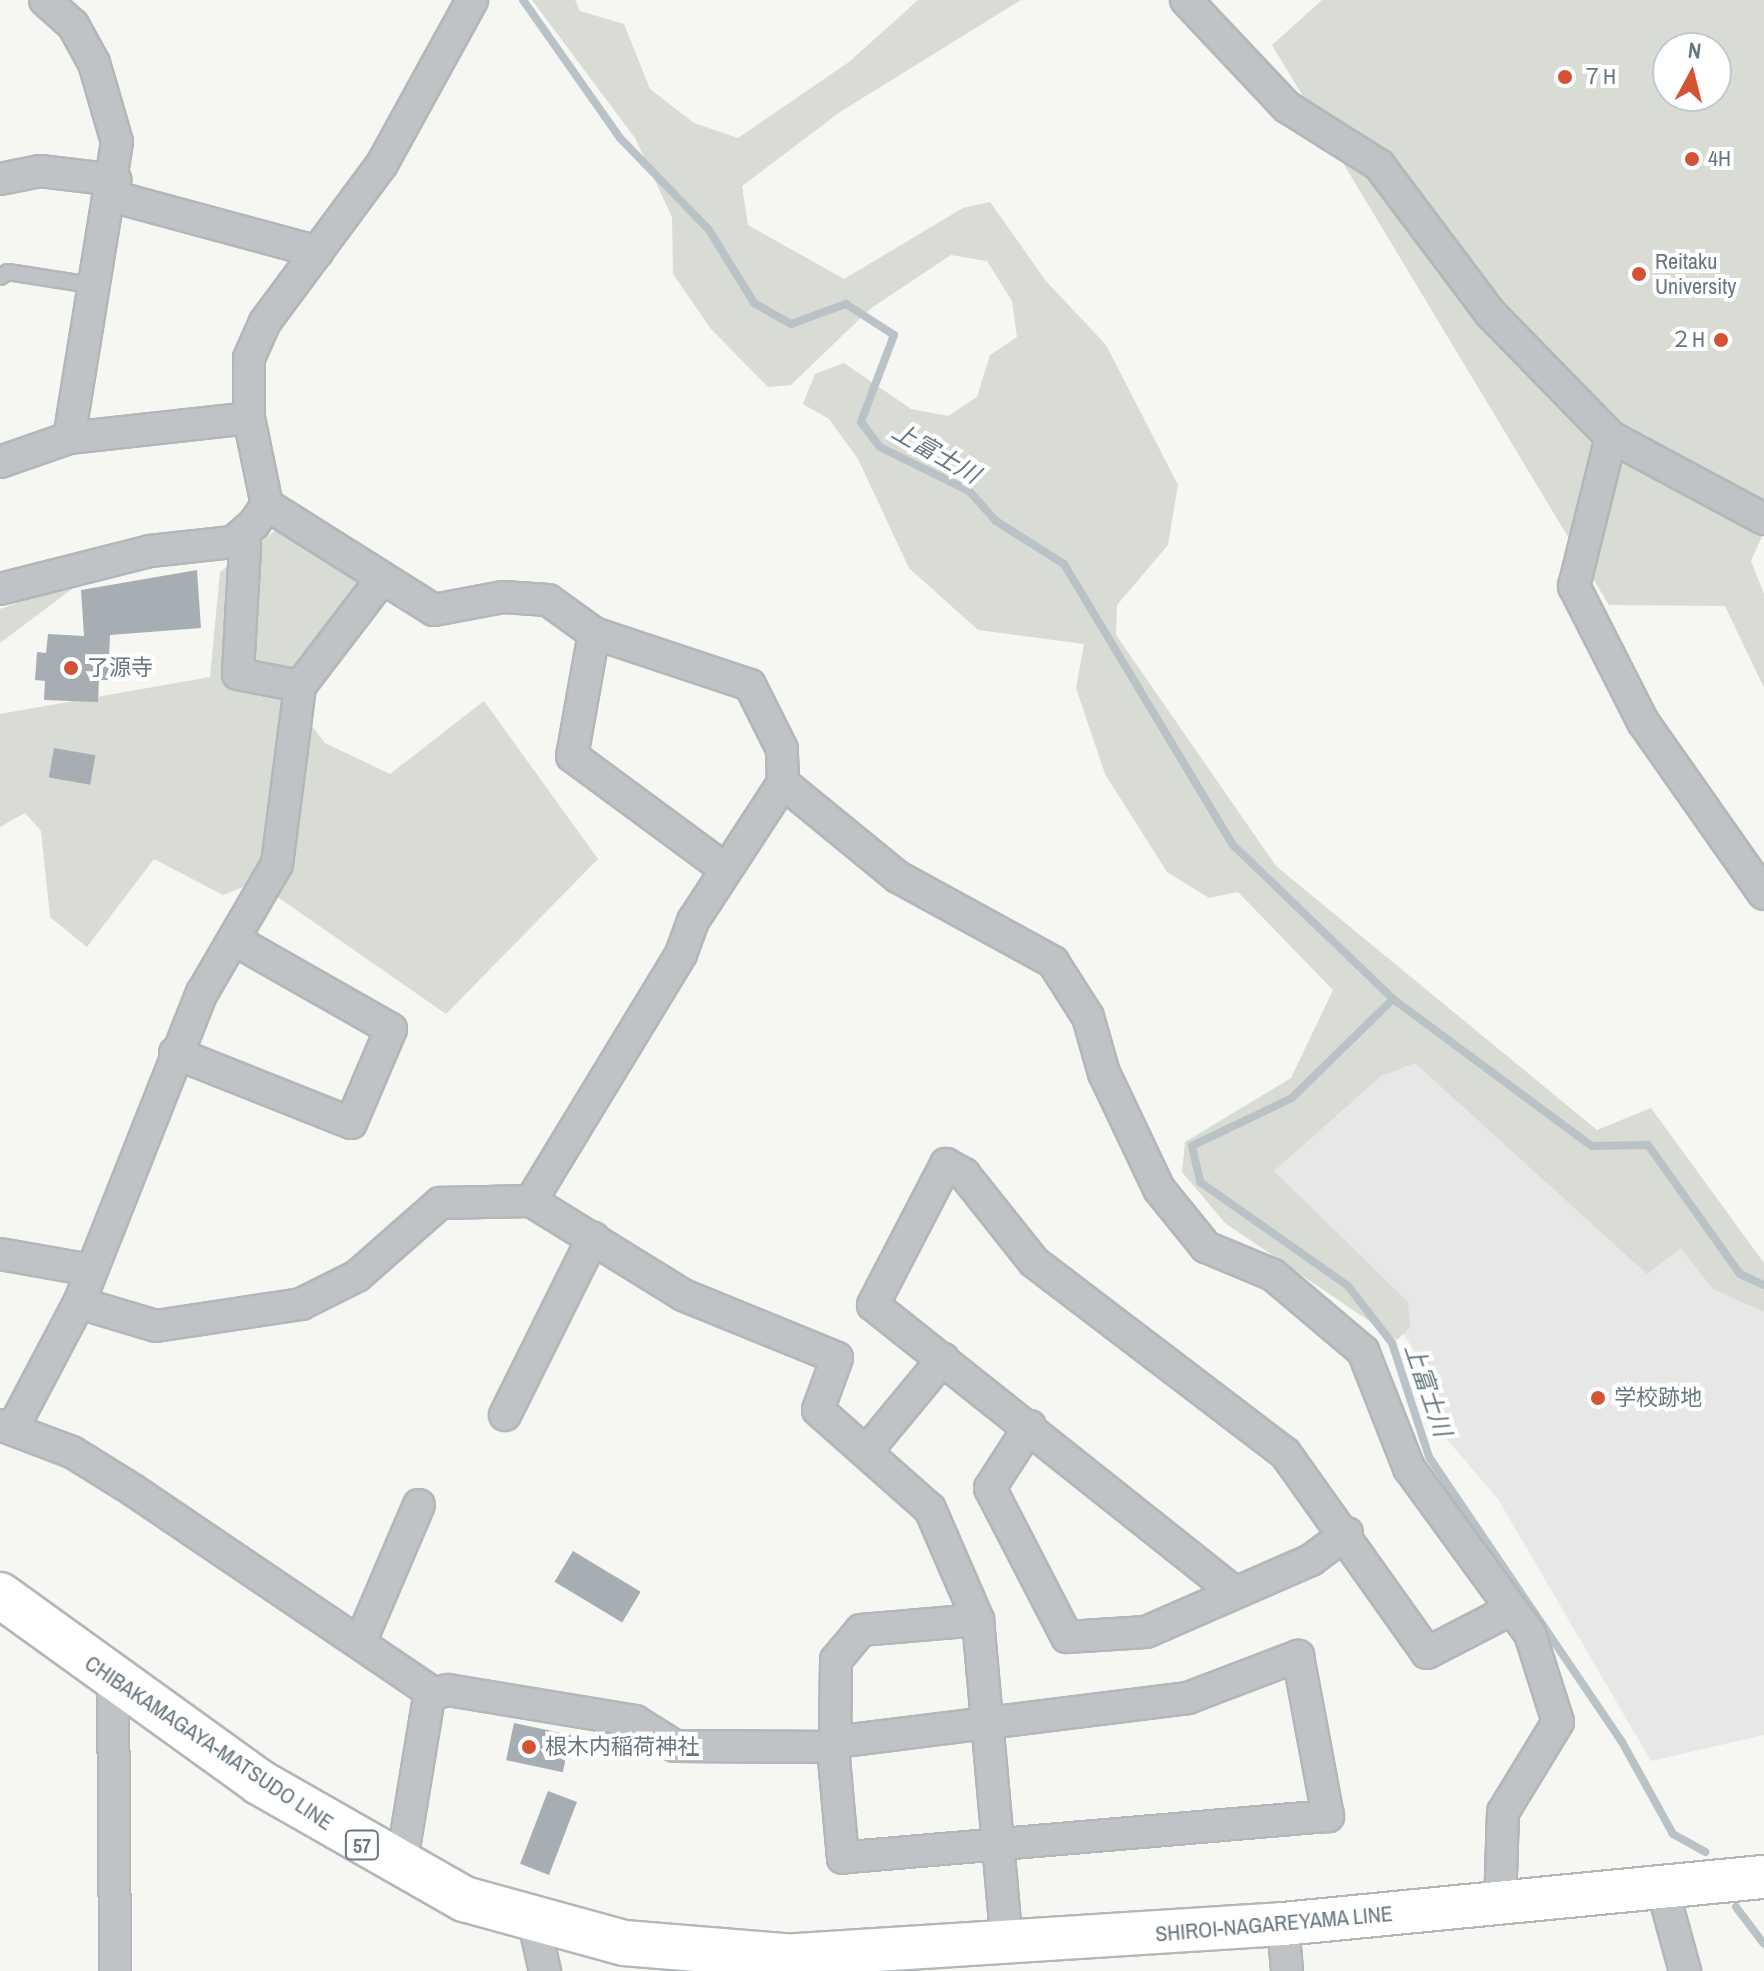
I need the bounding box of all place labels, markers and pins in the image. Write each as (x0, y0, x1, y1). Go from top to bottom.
place label: ７H (1581, 64, 1616, 90)
marker: ７H (1556, 68, 1574, 86)
place label: 4H (1708, 146, 1731, 172)
marker: 4H (1683, 150, 1701, 168)
place label: Reitaku University (1655, 248, 1736, 300)
marker: Reitaku University (1630, 265, 1648, 283)
place label: ２H (1670, 327, 1705, 353)
marker: ２H (1712, 331, 1730, 349)
place label: 了源寺 (87, 655, 153, 681)
marker: 了源寺 (62, 659, 80, 677)
place label: 学校跡地 (1614, 1385, 1702, 1411)
marker: 学校跡地 (1589, 1389, 1607, 1407)
place label: 根木内稲荷神社 (545, 1734, 699, 1760)
marker: 根木内稲荷神社 (520, 1738, 538, 1756)

